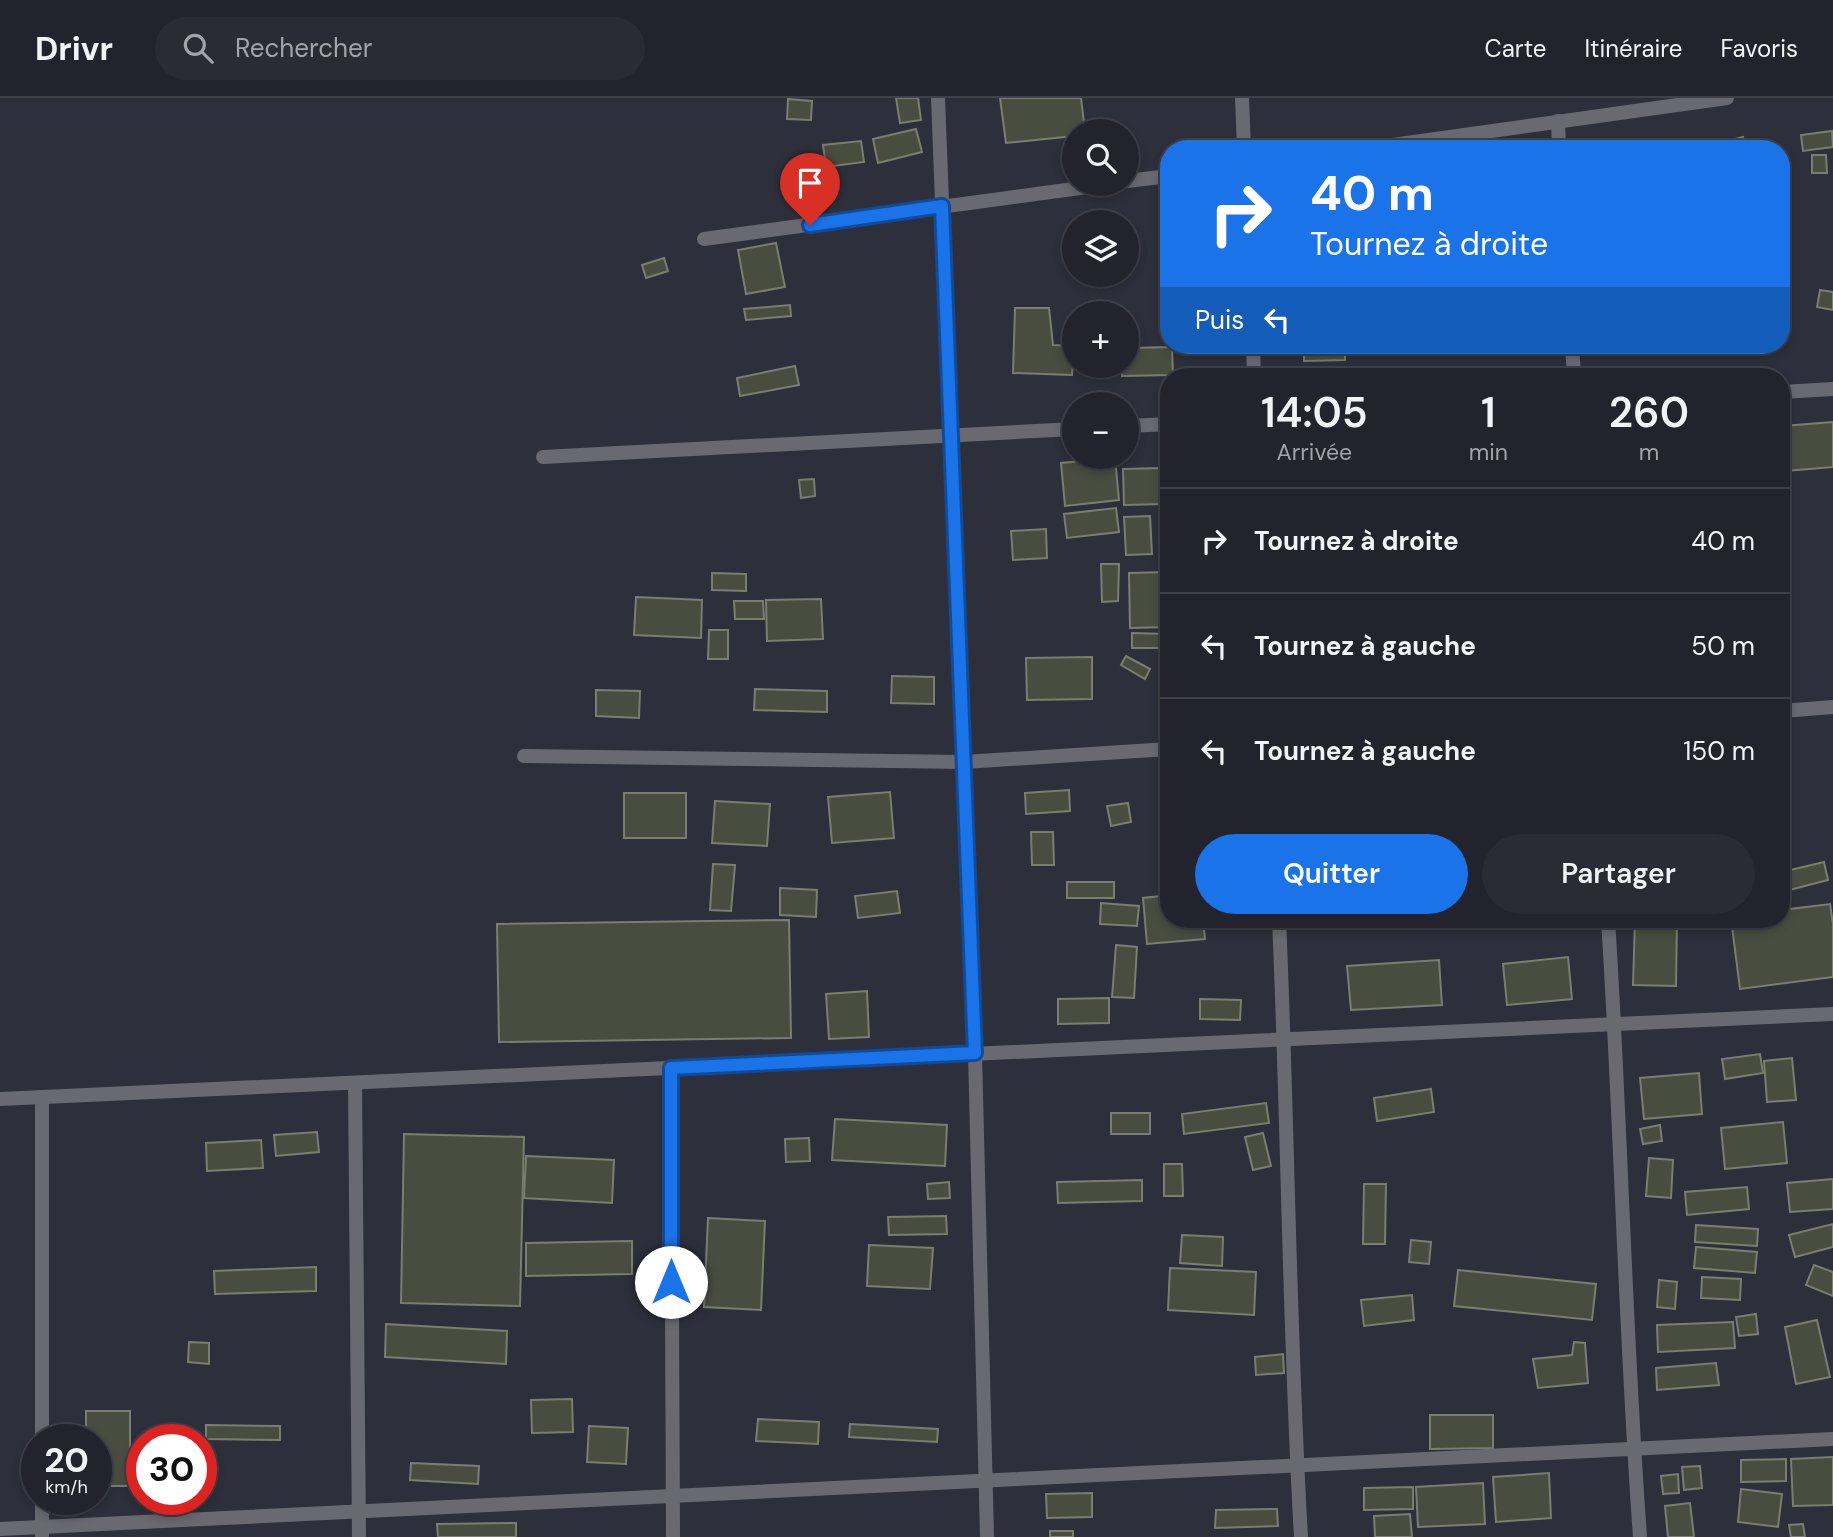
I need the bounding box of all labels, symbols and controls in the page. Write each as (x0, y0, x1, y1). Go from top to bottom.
search box (155, 17, 645, 80)
text: Drivr (35, 27, 113, 70)
icon: search (179, 29, 217, 67)
text: Rechercher (235, 31, 372, 65)
text: Carte (1485, 33, 1546, 64)
text: Itinéraire (1584, 33, 1682, 64)
text: Favoris (1720, 33, 1798, 64)
map controls (1062, 119, 1139, 469)
button: search (1062, 119, 1139, 196)
pin (780, 153, 840, 225)
text: 40 m (1310, 161, 1434, 225)
icon: arrive (791, 164, 829, 202)
icon: right (1195, 168, 1286, 259)
button: layers (1062, 210, 1139, 287)
text: Tournez à droite (1310, 223, 1548, 265)
button: + (1062, 301, 1139, 378)
icon: left (1258, 301, 1296, 339)
text: Puis (1195, 303, 1244, 337)
text: 14:05 (1261, 385, 1368, 440)
text: 1 (1481, 385, 1496, 440)
text: 260 (1609, 385, 1689, 440)
button: − (1062, 392, 1139, 469)
text: Arrivée (1277, 437, 1352, 467)
text: min (1469, 437, 1508, 467)
text: m (1639, 437, 1659, 467)
icon: right (1195, 522, 1233, 560)
text: Tournez à droite (1254, 524, 1459, 558)
text: 40 m (1691, 524, 1755, 558)
icon: left (1195, 627, 1233, 665)
text: Tournez à gauche (1254, 629, 1476, 663)
text: 50 m (1691, 629, 1755, 663)
icon: left (1195, 732, 1233, 770)
text: Tournez à gauche (1254, 734, 1476, 768)
text: 150 m (1683, 734, 1755, 768)
button: Quitter (1195, 834, 1468, 914)
button: Partager (1482, 834, 1755, 914)
position arrow (634, 1245, 708, 1319)
speed limit sign: 30 (126, 1424, 217, 1515)
text: 20 (44, 1437, 89, 1483)
text: km/h (45, 1475, 88, 1499)

